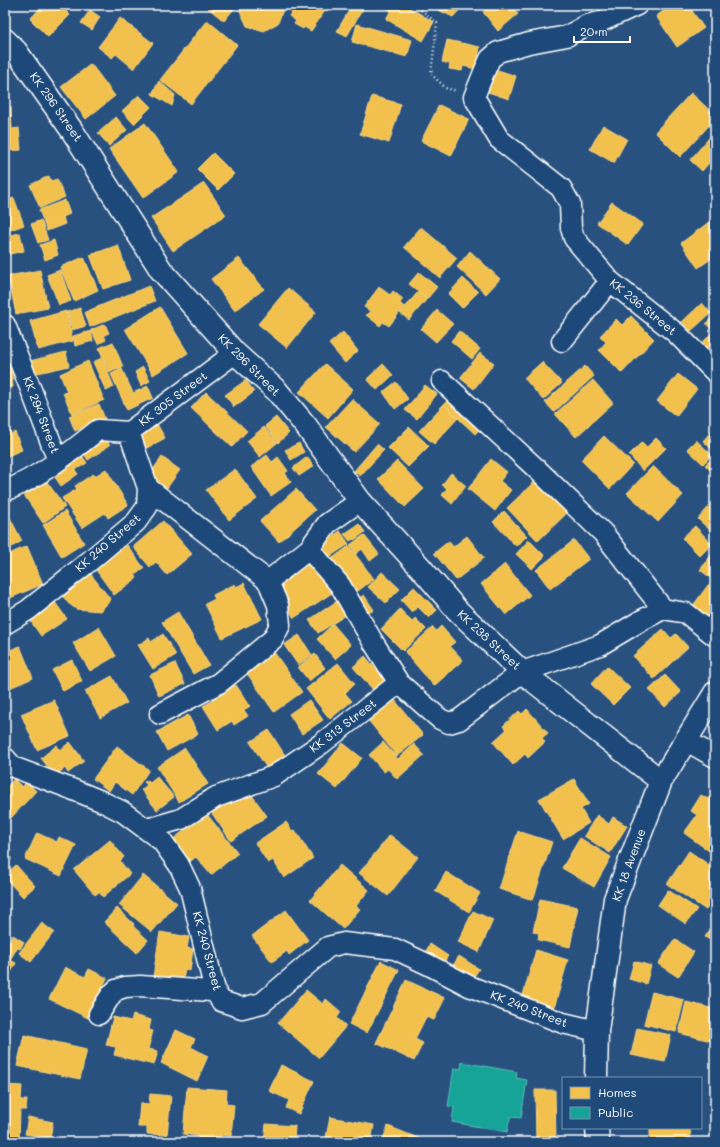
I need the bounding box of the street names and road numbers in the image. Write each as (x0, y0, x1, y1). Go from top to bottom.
street label: KK 296 Street (27, 68, 87, 144)
street label: KK 236 Street (607, 274, 680, 338)
street label: KK 296 Street (215, 330, 284, 399)
street label: KK 305 Street (135, 367, 210, 429)
street label: KK 294 Street (20, 374, 64, 455)
street label: KK 240 Street (71, 509, 143, 575)
street label: KK 238 Street (454, 606, 525, 673)
street label: KK 313 Street (306, 695, 379, 756)
street label: KK 18 Avenue (607, 826, 649, 903)
street label: KK 240 Street (190, 909, 226, 992)
street label: KK 240 Street (488, 986, 570, 1030)

